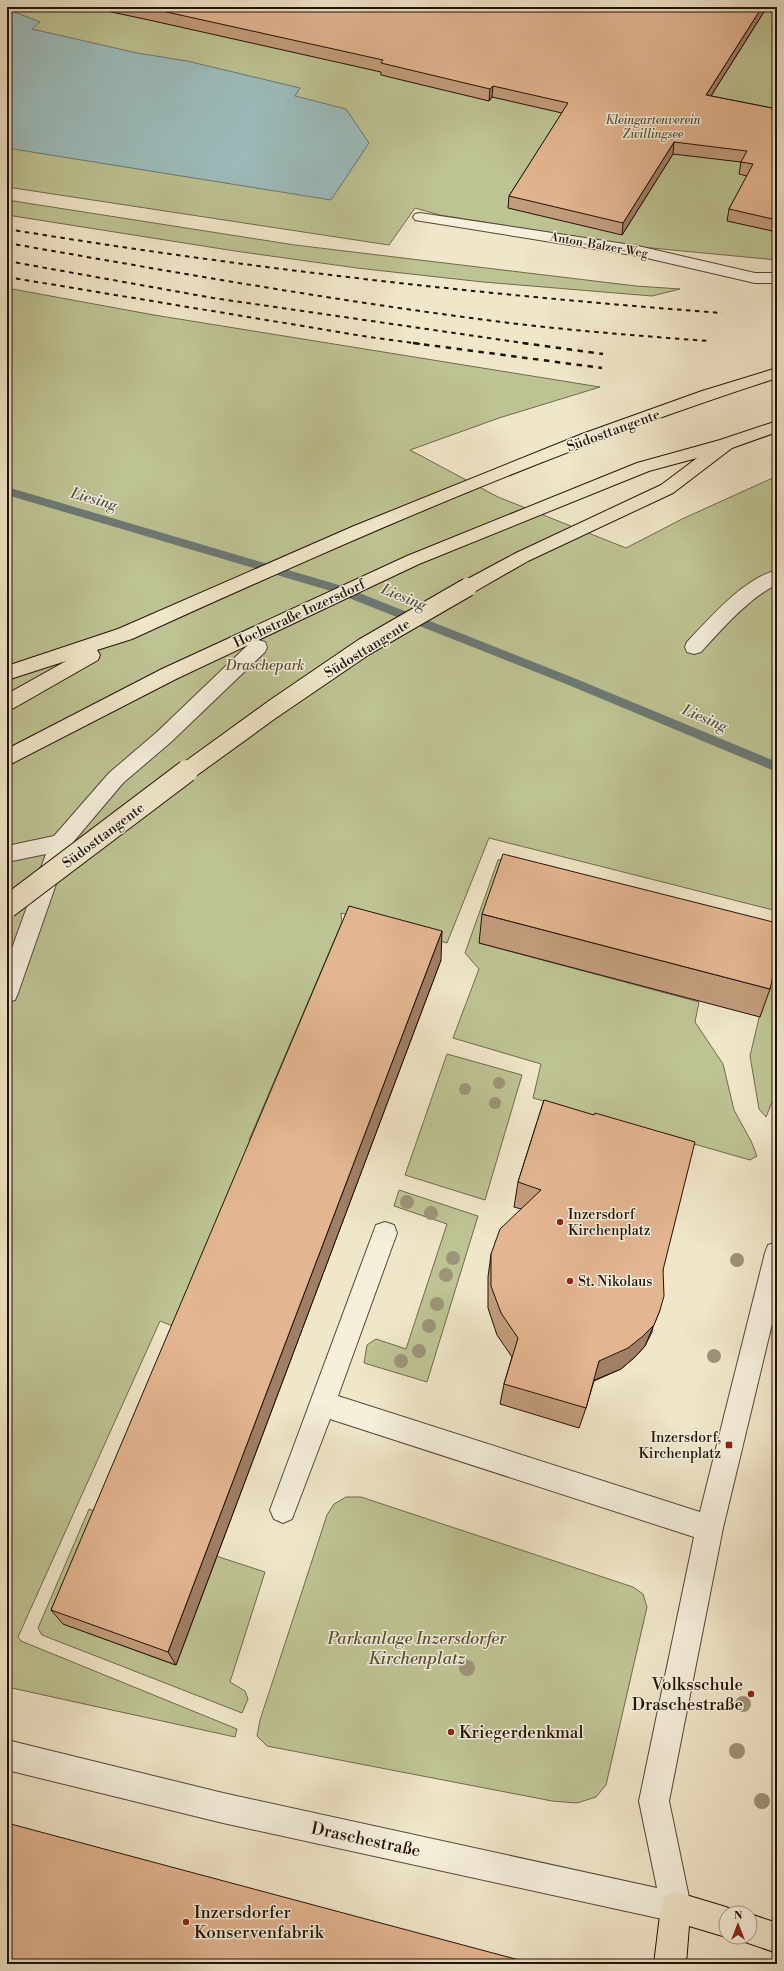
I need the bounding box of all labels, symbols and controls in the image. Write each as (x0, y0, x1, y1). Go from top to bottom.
park label: Kleingartenverein Zwillingsee (606, 113, 701, 142)
street label: Anton-Balzer-Weg (548, 229, 650, 262)
street label: Südosttangente (564, 406, 662, 456)
water label: Liesing (68, 484, 120, 515)
street label: Hochstraße Inzersdorf (231, 575, 369, 652)
water label: Liesing (377, 579, 430, 616)
street label: Südosttangente (321, 615, 414, 682)
park label: Draschepark (225, 657, 304, 675)
water label: Liesing (678, 700, 731, 737)
street label: Südosttangente (59, 799, 148, 872)
place label: Inzersdorf Kirchenplatz (568, 1206, 651, 1240)
marker: Inzersdorf Kirchenplatz (555, 1217, 565, 1227)
place label: St. Nikolaus (578, 1273, 652, 1291)
marker: St. Nikolaus (565, 1276, 575, 1286)
place label: Inzersdorf, Kirchenplatz (639, 1429, 721, 1463)
marker: Inzersdorf, Kirchenplatz (724, 1440, 734, 1450)
park label: Parkanlage Inzersdorfer Kirchenplatz (326, 1628, 507, 1670)
place label: Volksschule Draschestraße (632, 1674, 743, 1716)
marker: Volksschule Draschestraße (746, 1689, 756, 1699)
place label: Kriegerdenkmal (459, 1722, 583, 1744)
marker: Kriegerdenkmal (446, 1727, 456, 1737)
street label: Draschestraße (309, 1818, 423, 1862)
place label: Inzersdorfer Konservenfabrik (194, 1902, 325, 1944)
north arrow (718, 1905, 758, 1945)
text: N (734, 1909, 743, 1923)
marker: Inzersdorfer Konservenfabrik (181, 1917, 191, 1927)

